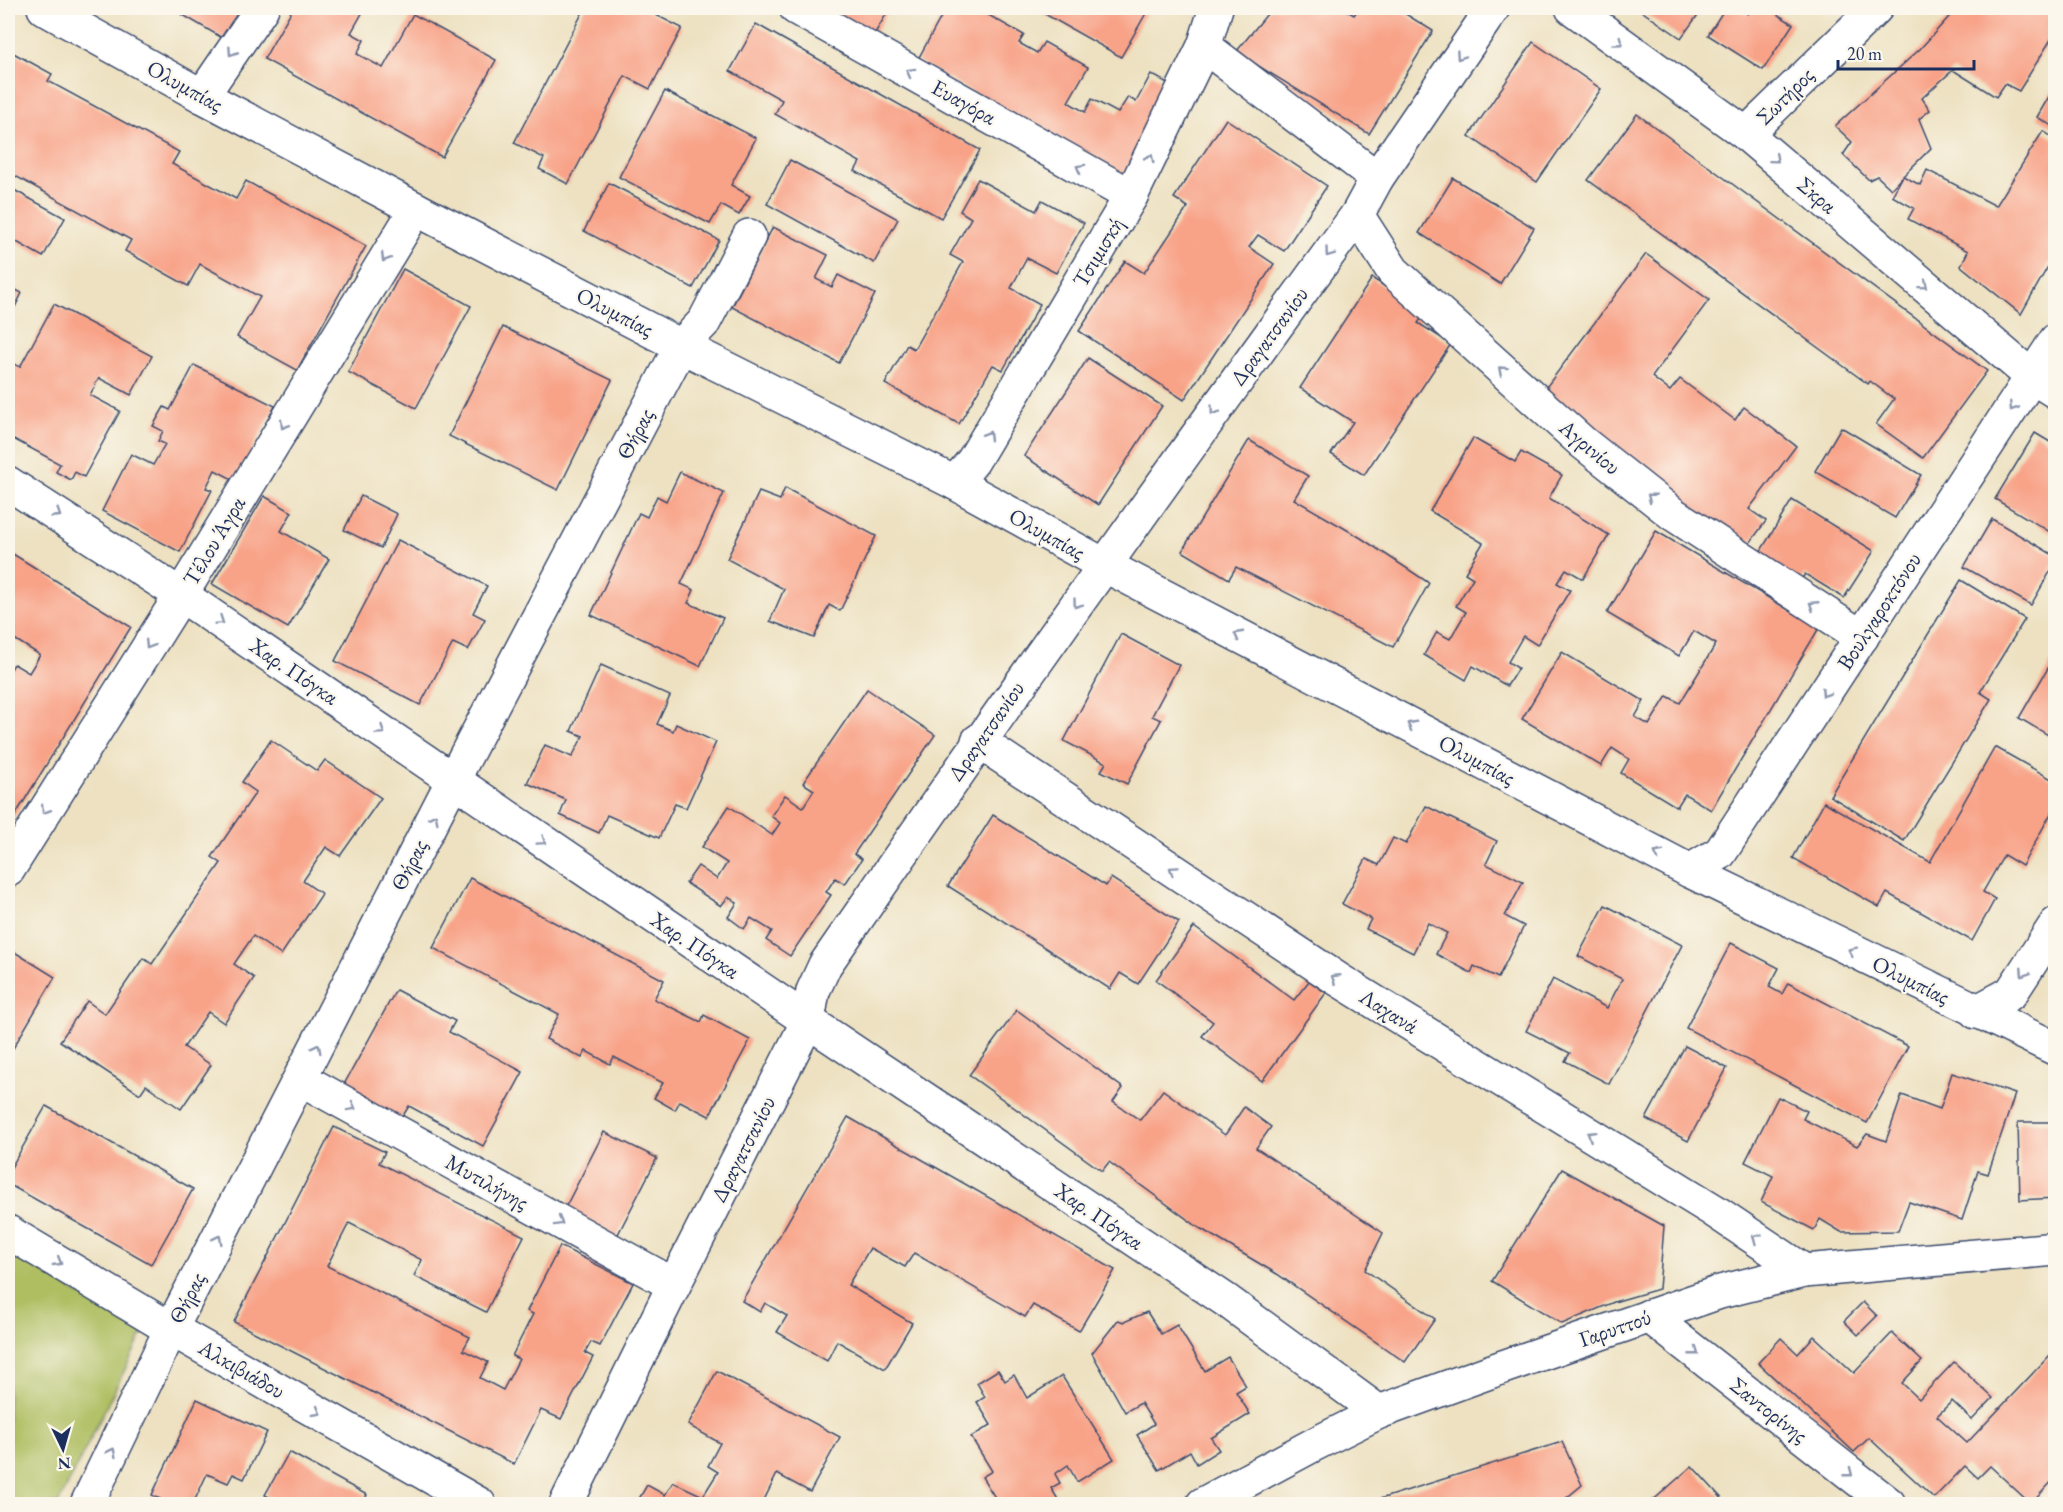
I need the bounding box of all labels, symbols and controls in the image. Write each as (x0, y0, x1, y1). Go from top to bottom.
scale bar (1838, 33, 1974, 71)
one-way arrow (1613, 35, 1624, 46)
text: 20 m (1847, 42, 1882, 65)
one-way arrow (228, 45, 239, 56)
one-way arrow (1456, 49, 1467, 60)
street label: Ολυμπίας (142, 53, 228, 119)
street label: Σωτήρος (1750, 61, 1820, 131)
one-way arrow (906, 68, 916, 79)
street label: Ευαγόρα (927, 72, 1002, 132)
one-way arrow (1768, 152, 1779, 163)
one-way arrow (1142, 153, 1154, 164)
one-way arrow (1076, 164, 1086, 175)
street label: Σκρα (1791, 170, 1844, 221)
street label: Τσιμισκή (1066, 212, 1130, 292)
one-way arrow (1325, 247, 1336, 258)
one-way arrow (380, 252, 392, 262)
one-way arrow (1917, 278, 1928, 289)
street label: Ολυμπίας (572, 280, 658, 344)
street label: Δραγατσανίου (1223, 281, 1315, 391)
one-way arrow (1499, 367, 1510, 378)
one-way arrow (2009, 400, 2020, 411)
street label: Θήρας (610, 403, 660, 465)
one-way arrow (1210, 404, 1221, 415)
street label: Αγρινίου (1552, 412, 1627, 481)
one-way arrow (279, 419, 291, 429)
one-way arrow (981, 431, 993, 441)
street label: Τέλου Άγρα (176, 490, 253, 591)
one-way arrow (1647, 493, 1658, 504)
street label: Ολυμπίας (1004, 501, 1090, 567)
one-way arrow (51, 507, 61, 519)
street label: Βουλγαροκτόνου (1830, 547, 1928, 675)
one-way arrow (1073, 598, 1084, 609)
one-way arrow (1809, 601, 1820, 612)
one-way arrow (213, 614, 224, 625)
street label: Χαρ. Πόγκα (243, 630, 345, 712)
one-way arrow (1234, 631, 1244, 642)
one-way arrow (145, 639, 157, 649)
street label: Δραγατσανίου (941, 675, 1031, 787)
one-way arrow (1821, 687, 1833, 697)
one-way arrow (1407, 721, 1417, 732)
one-way arrow (374, 724, 385, 735)
street label: Ολυμπίας (1434, 728, 1520, 792)
one-way arrow (41, 803, 52, 814)
one-way arrow (426, 813, 438, 824)
street label: Θήρας (384, 834, 434, 896)
one-way arrow (535, 834, 546, 845)
one-way arrow (1654, 850, 1665, 862)
one-way arrow (1168, 866, 1179, 877)
street label: Χαρ. Πόγκα (644, 904, 746, 986)
one-way arrow (1847, 946, 1858, 958)
street label: Ολυμπίας (1867, 949, 1955, 1011)
one-way arrow (2019, 967, 2031, 977)
one-way arrow (1331, 973, 1341, 985)
street label: Λαχανά (1353, 981, 1425, 1041)
one-way arrow (310, 1043, 321, 1054)
street label: Δραγατσανίου (704, 1091, 782, 1207)
one-way arrow (346, 1100, 356, 1111)
one-way arrow (1587, 1130, 1597, 1142)
street label: Μυτιλήνης (440, 1147, 534, 1217)
street label: Χαρ. Πόγκα (1048, 1175, 1150, 1257)
one-way arrow (553, 1215, 564, 1226)
one-way arrow (1752, 1234, 1762, 1246)
one-way arrow (210, 1235, 222, 1246)
one-way arrow (52, 1254, 62, 1266)
street label: Θήρας (162, 1267, 212, 1329)
street label: Γαρυττού (1575, 1302, 1655, 1354)
street label: Αλκιβιάδου (193, 1332, 290, 1405)
one-way arrow (1689, 1345, 1700, 1356)
street label: Σαντορίνης (1724, 1371, 1814, 1449)
one-way arrow (311, 1405, 321, 1416)
north arrow (33, 1419, 93, 1479)
one-way arrow (105, 1447, 117, 1458)
text: N (57, 1452, 72, 1474)
one-way arrow (1842, 1465, 1853, 1476)

